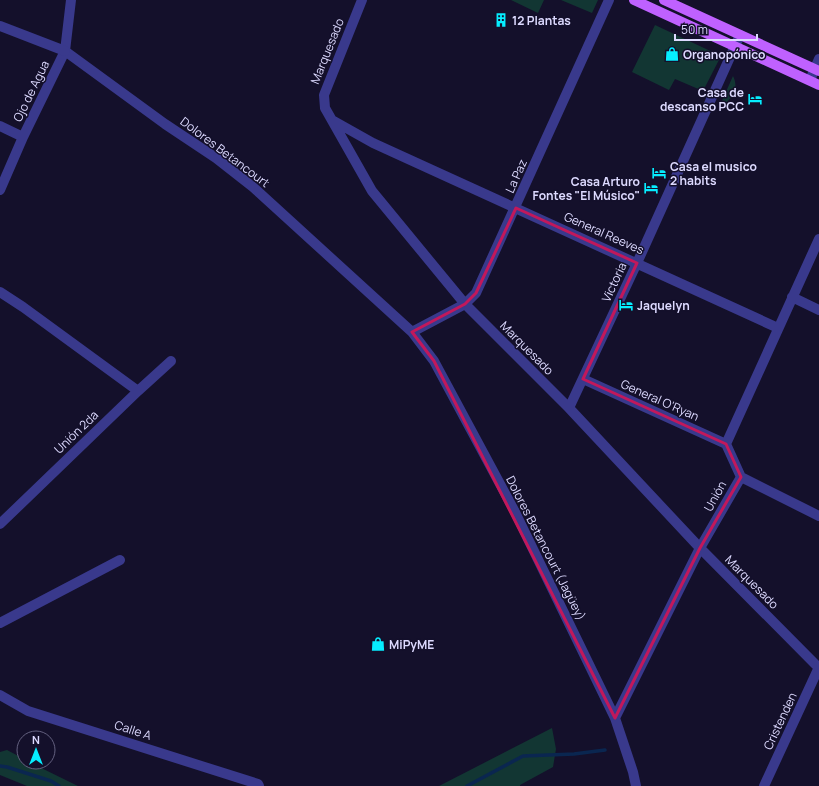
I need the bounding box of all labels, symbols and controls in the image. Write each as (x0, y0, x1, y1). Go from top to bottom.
building icon: 12 Plantas (493, 12, 509, 28)
place label: 12 Plantas (512, 12, 571, 29)
street label: Marquesado (306, 16, 348, 86)
scale bar (675, 16, 757, 42)
text: 50 m (681, 21, 708, 38)
shop icon: Organopónico (664, 46, 680, 62)
place label: Organopónico (683, 46, 766, 63)
street label: Ojo de Agua (9, 58, 53, 124)
place label: Casa de descanso PCC (660, 84, 744, 115)
hotel icon: Casa de descanso PCC (747, 91, 763, 107)
street label: Dolores Betancourt (177, 113, 273, 191)
street label: La Paz (501, 156, 531, 196)
place label: Casa el musico 2 habits (670, 158, 757, 189)
hotel icon: Casa el musico 2 habits (651, 165, 667, 181)
place label: Casa Arturo Fontes "El Músico" (533, 173, 640, 204)
hotel icon: Casa Arturo Fontes "El Músico" (643, 180, 659, 196)
street label: General Reeves (561, 208, 647, 258)
street label: Victoria (597, 259, 631, 305)
hotel icon: Jaquelyn (618, 297, 634, 313)
place label: Jaquelyn (637, 297, 690, 314)
street label: Marquesado (496, 317, 558, 379)
street label: General O'Ryan (618, 375, 702, 425)
street label: Unión 2da (50, 407, 102, 457)
street label: Dolores Betancourt (Jagüey) (502, 473, 590, 623)
street label: Unión (700, 478, 730, 514)
street label: Marquesado (721, 551, 783, 613)
shop icon: MiPyME (370, 636, 386, 652)
place label: MiPyME (389, 636, 434, 653)
street label: Cristenden (759, 690, 801, 752)
street label: Calle A (112, 716, 154, 744)
north arrow (16, 730, 56, 770)
text: N (32, 732, 40, 747)

